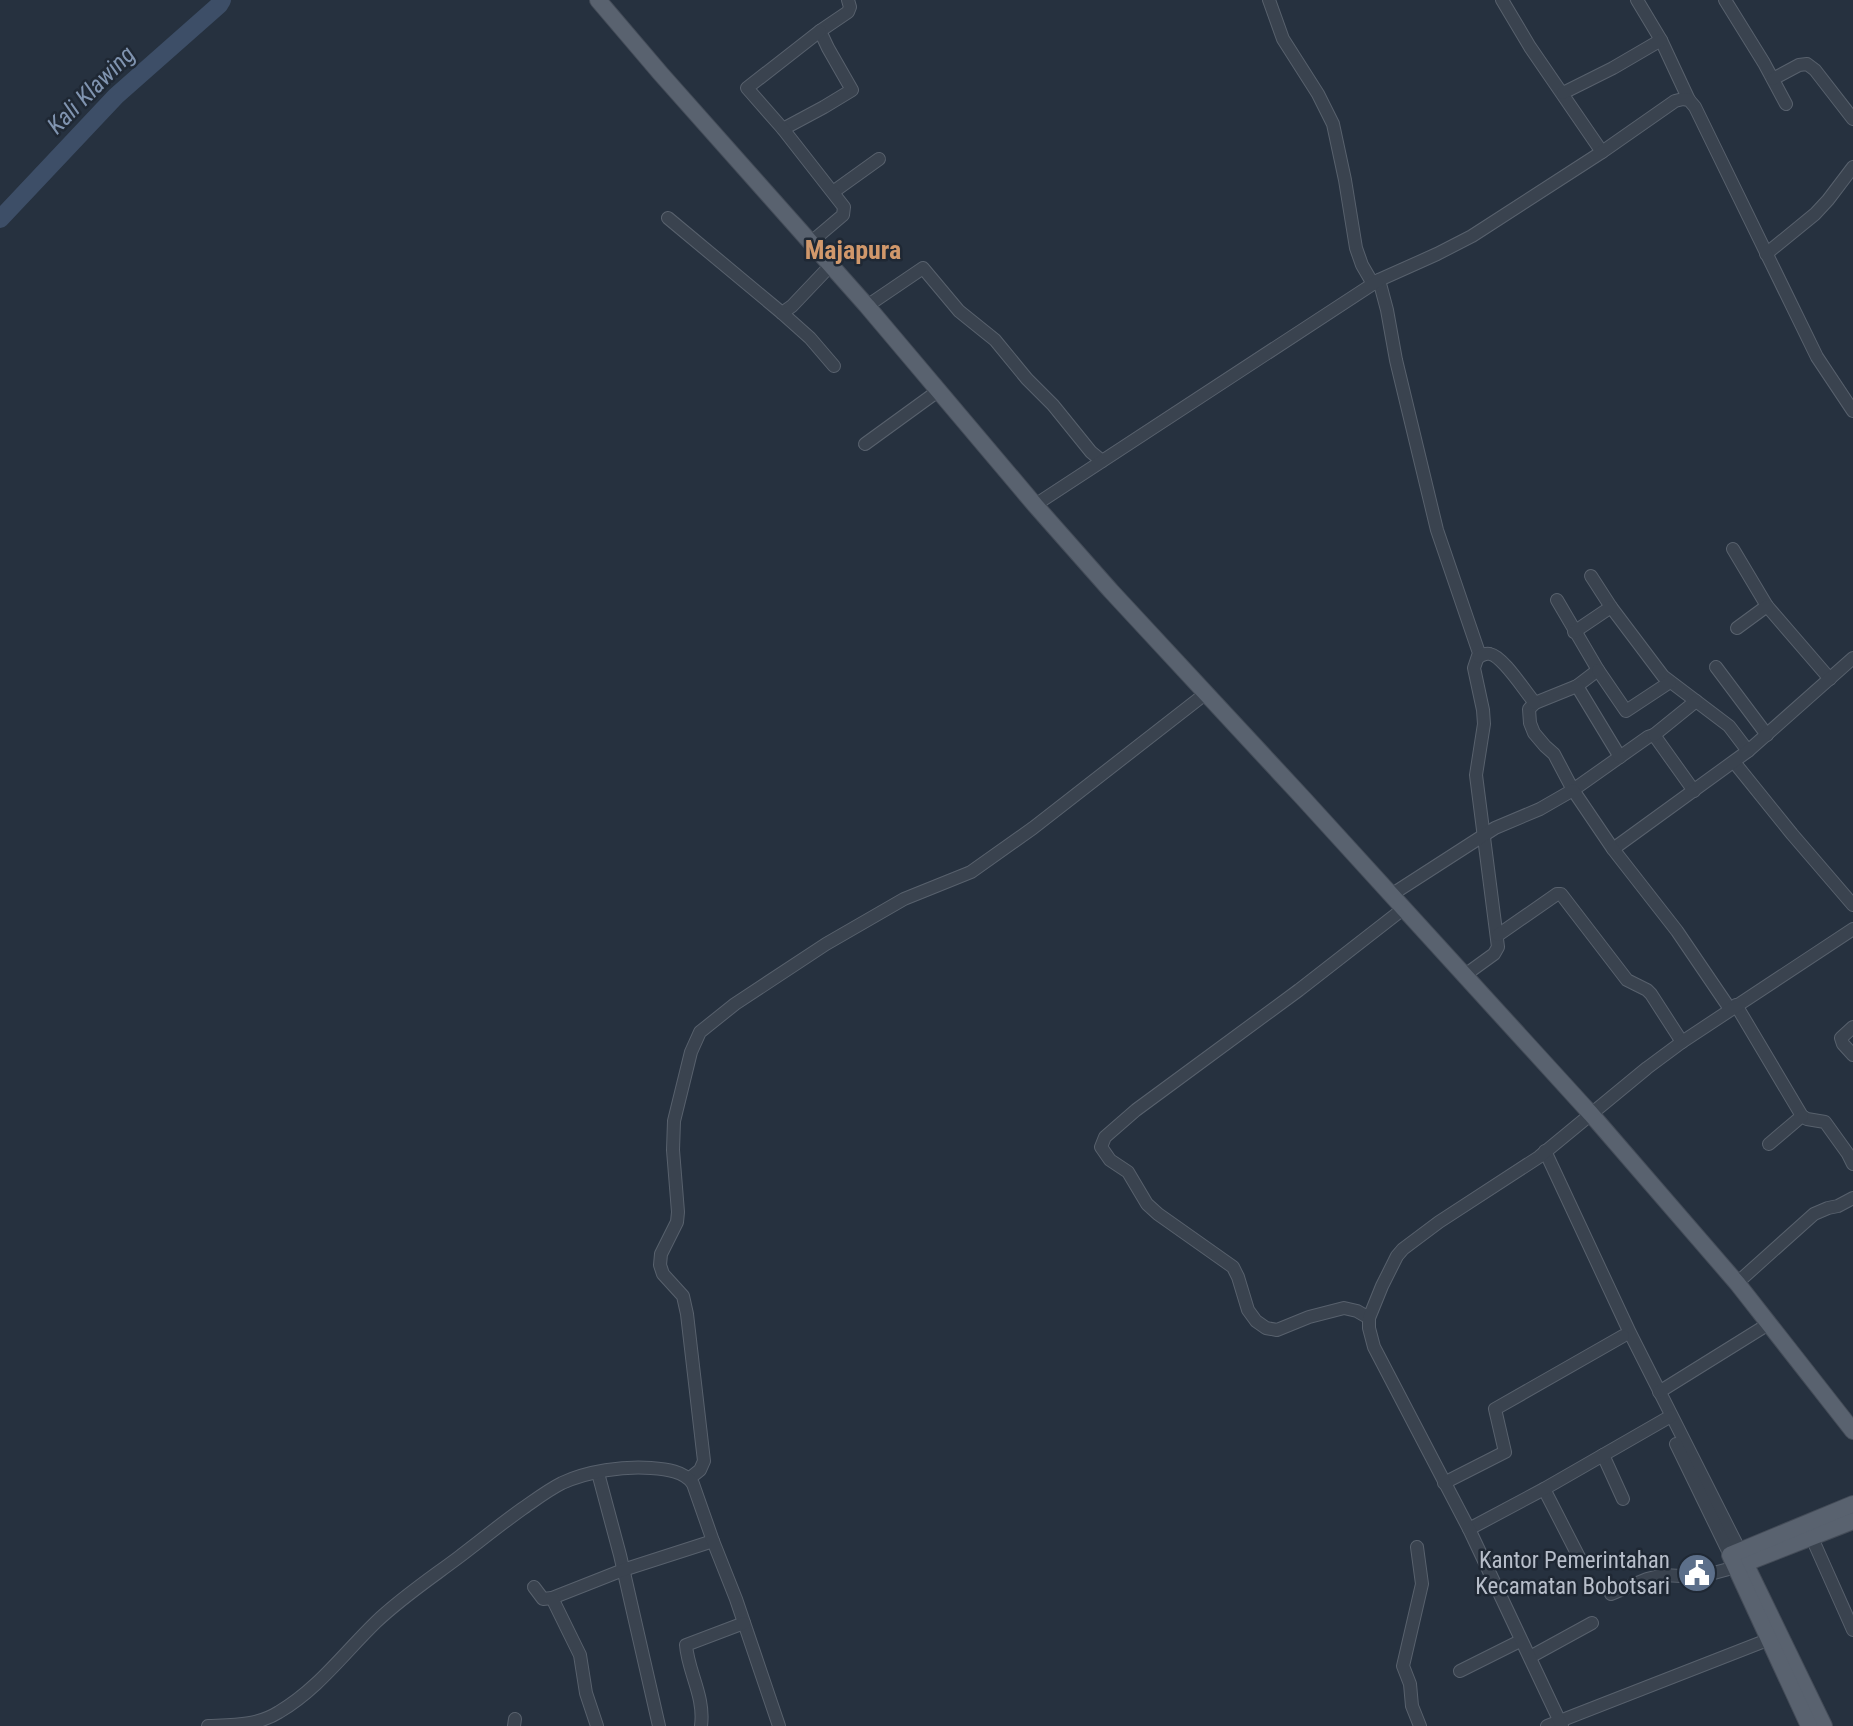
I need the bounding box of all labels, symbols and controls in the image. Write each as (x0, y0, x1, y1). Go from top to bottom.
water label: Kali Klawing (41, 40, 141, 140)
district label: Majapura (805, 235, 901, 265)
place label: Kantor Pemerintahan Kecamatan Bobotsari (1475, 1547, 1670, 1600)
public building icon: Kantor Pemerintahan Kecamatan Bobotsari (1676, 1552, 1718, 1594)

